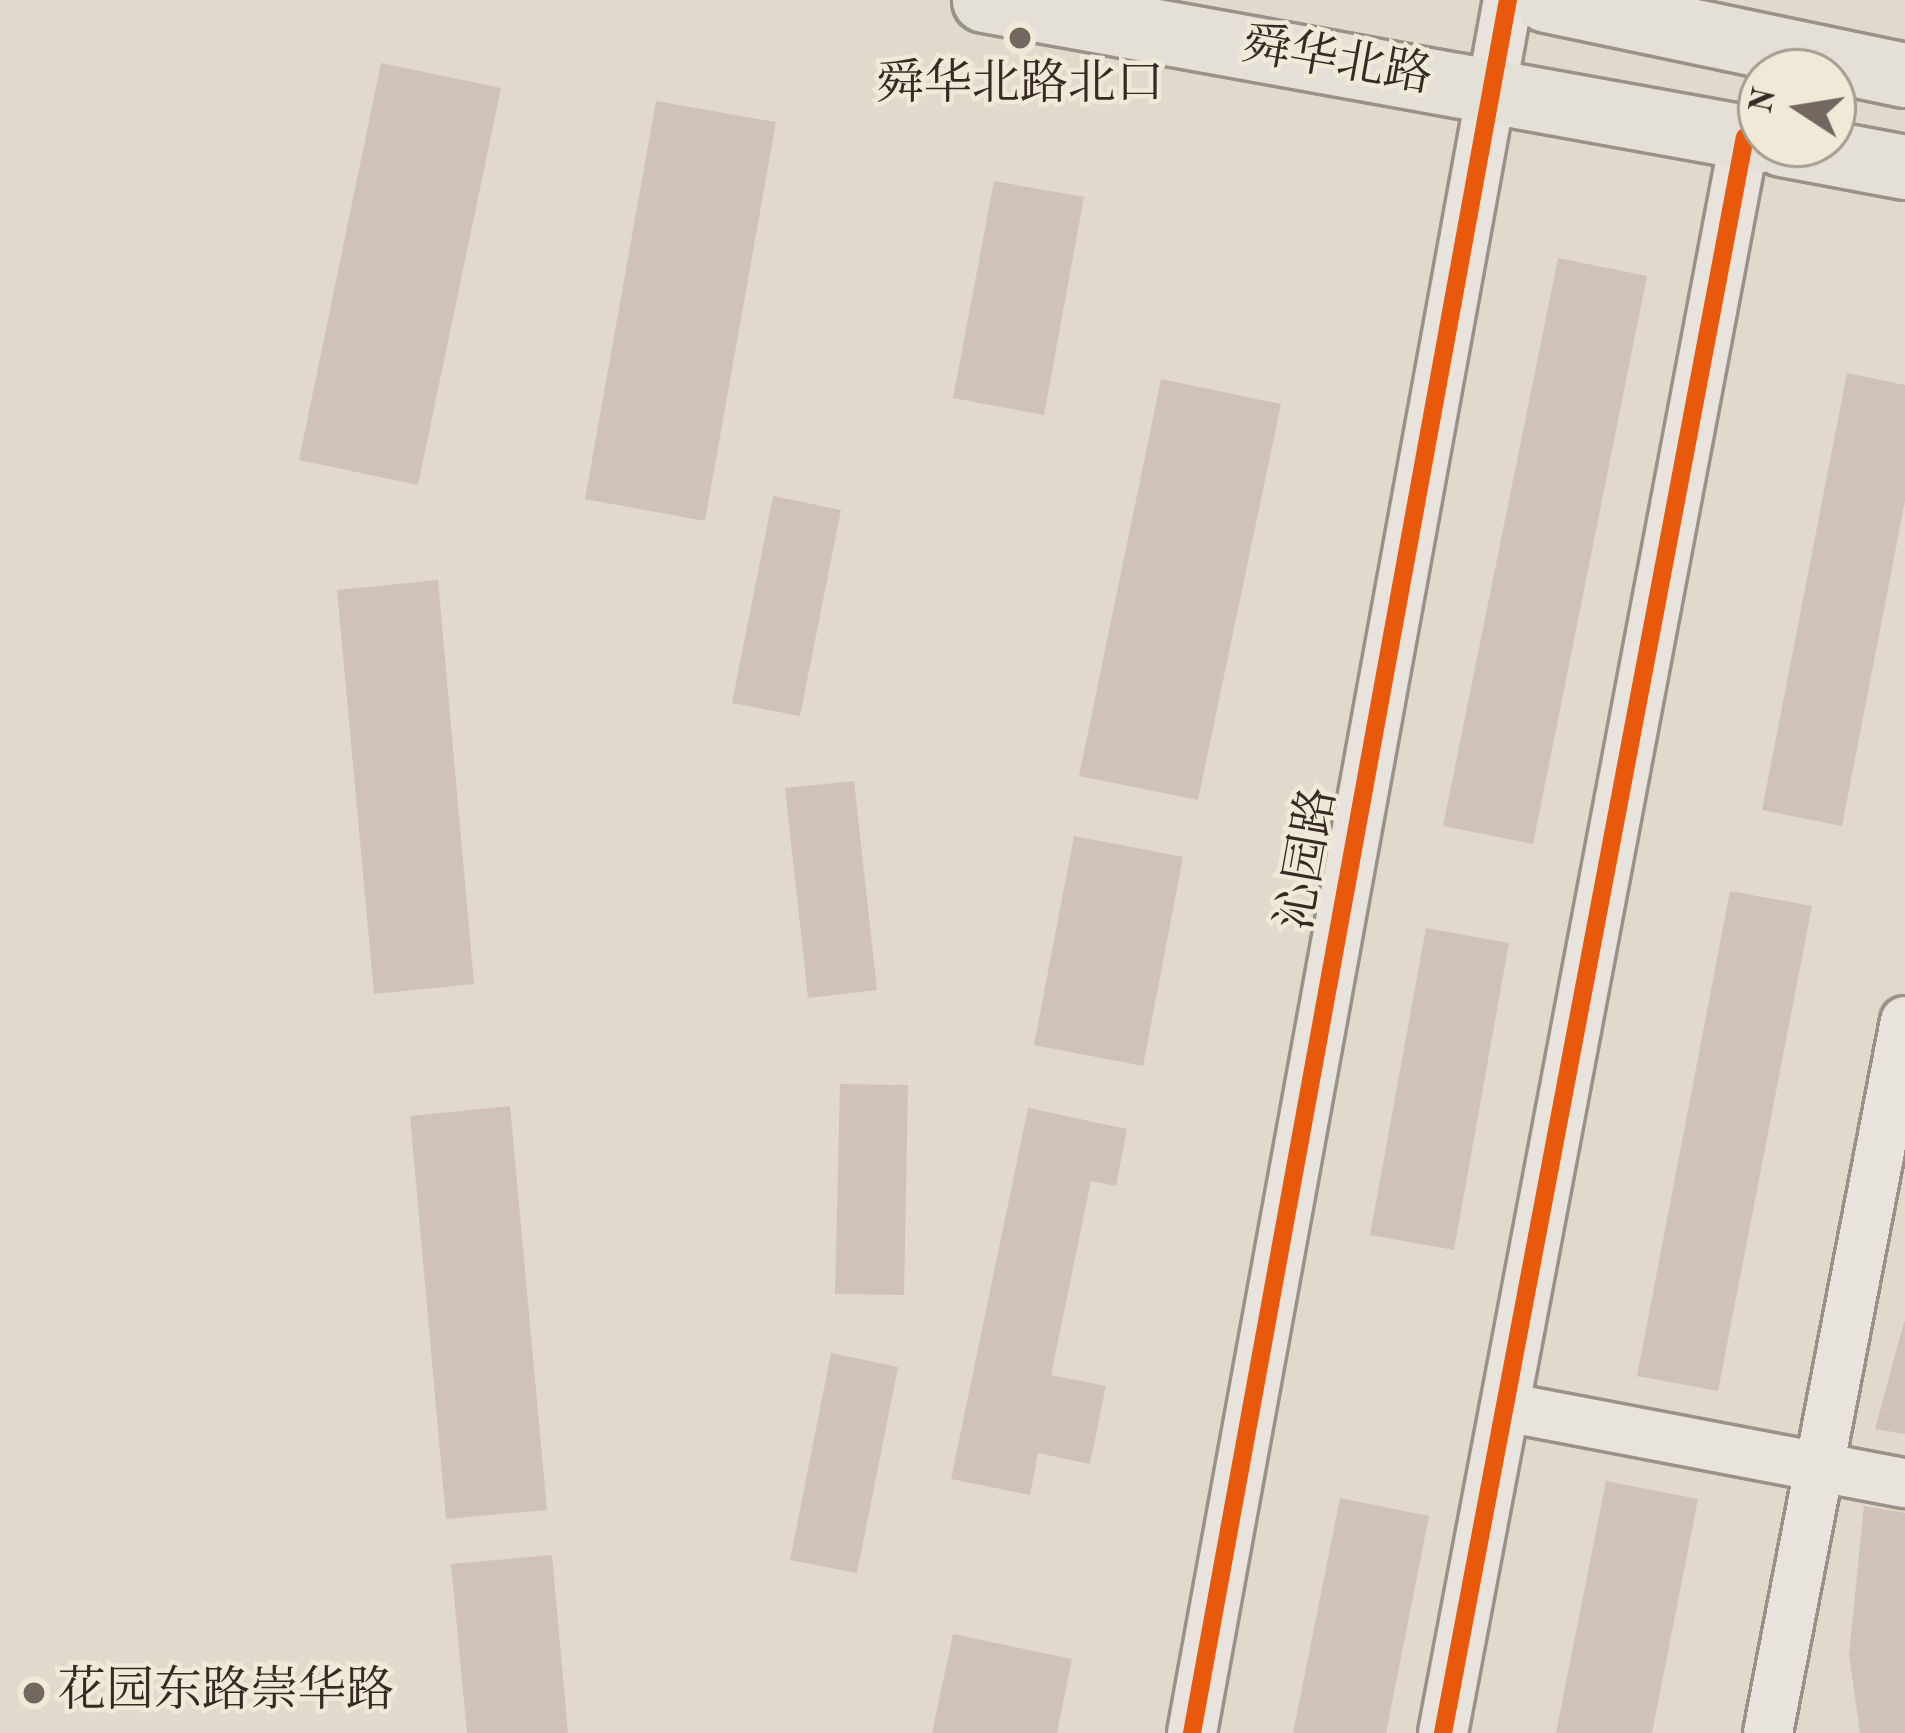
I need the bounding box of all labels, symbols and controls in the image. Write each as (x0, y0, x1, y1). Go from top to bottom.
street label: 舜华北路 (1237, 17, 1437, 107)
marker: 舜华北路北口 (1007, 25, 1033, 51)
north arrow (1737, 48, 1857, 168)
place label: 舜华北路北口 (876, 57, 1164, 115)
text: N (1745, 85, 1783, 117)
street label: 沁园路 (1268, 783, 1350, 935)
place label: 花园东路崇华路 (58, 1664, 394, 1722)
marker: 花园东路崇华路 (21, 1680, 47, 1706)

